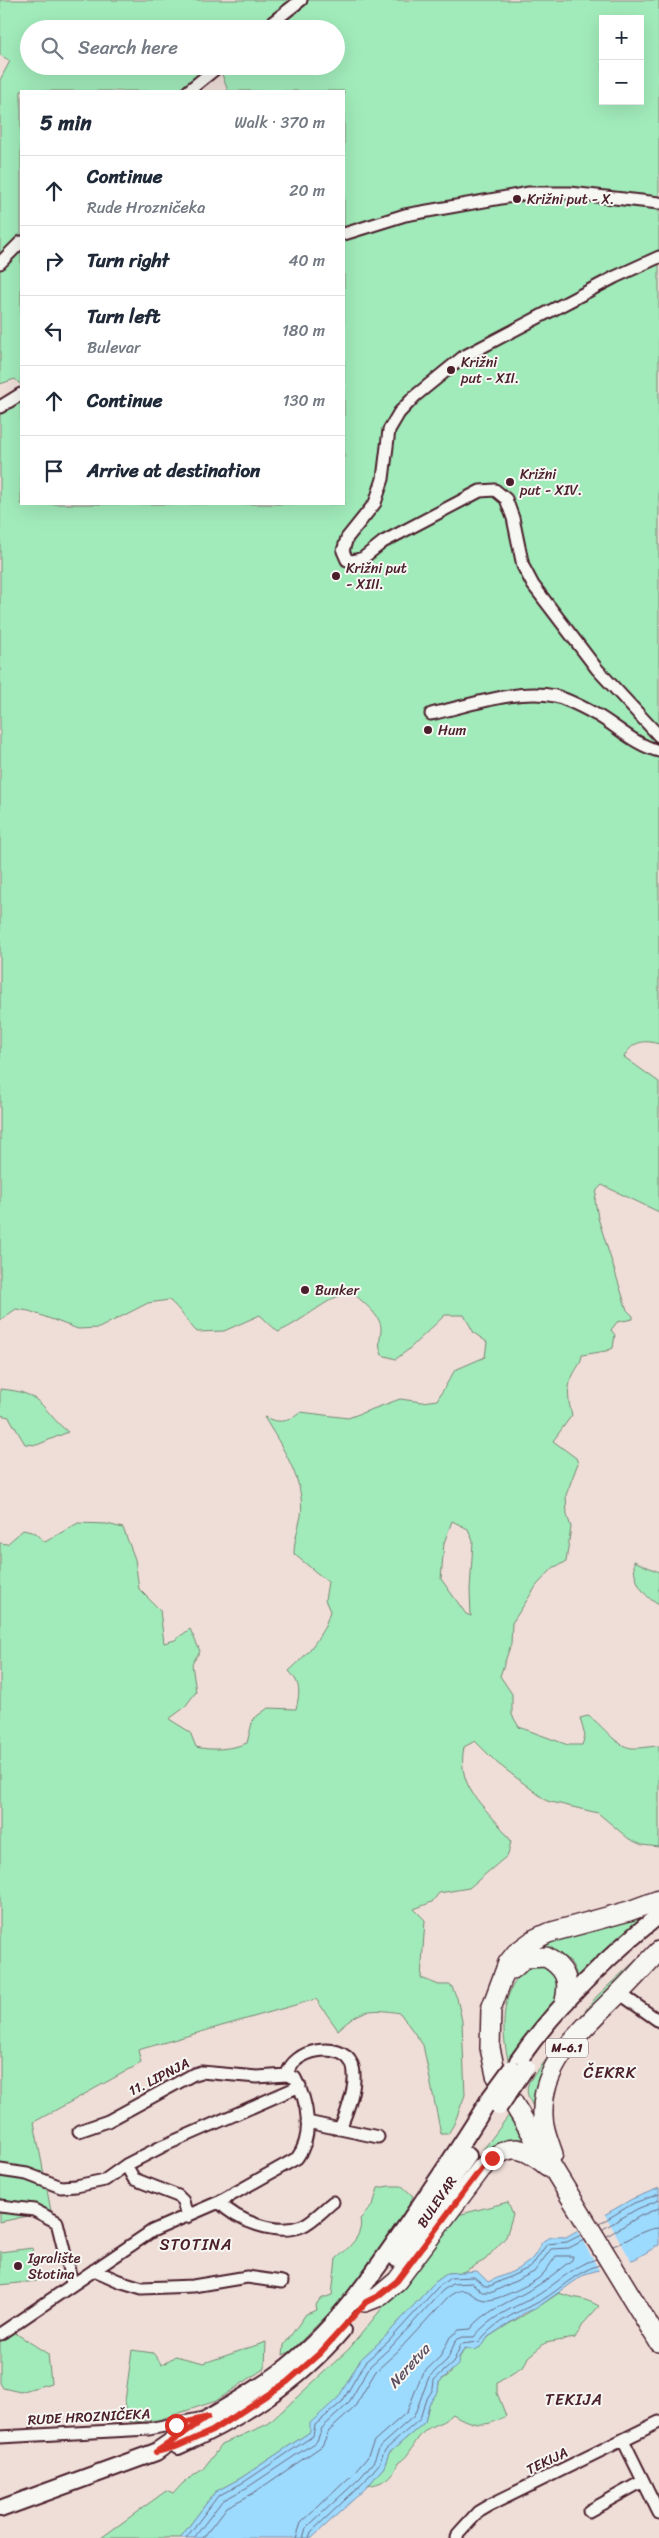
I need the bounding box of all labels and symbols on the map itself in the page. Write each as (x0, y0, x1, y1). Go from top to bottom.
place label: Križni put - X. (527, 187, 614, 212)
marker: Križni put - X. (511, 193, 523, 205)
place label: Križni put - XII. (460, 350, 519, 391)
marker: Križni put - XII. (445, 364, 457, 376)
place label: Križni put - XIV. (519, 462, 582, 503)
marker: Križni put - XIV. (504, 476, 516, 488)
place label: Križni put - XIII. (346, 556, 407, 597)
marker: Križni put - XIII. (330, 570, 342, 582)
place label: Hum (438, 718, 466, 743)
marker: Hum (422, 724, 434, 736)
place label: Bunker (315, 1278, 361, 1303)
marker: Bunker (299, 1284, 311, 1296)
road number: M-6.1 (546, 2039, 588, 2058)
street label: 11. LIPNJA (124, 2051, 194, 2103)
district label: ČEKRK (583, 2058, 637, 2087)
route end (481, 2147, 504, 2170)
street label: BULEVAR (410, 2170, 464, 2233)
district label: STOTINA (159, 2230, 233, 2259)
place label: Igralište Stotina (27, 2246, 81, 2287)
marker: Igralište Stotina (12, 2260, 24, 2272)
water label: Neretva (382, 2337, 437, 2394)
district label: TEKIJA (545, 2385, 603, 2414)
street label: RUDE HROZNIČEKA (27, 2401, 151, 2433)
route start (165, 2414, 188, 2437)
street label: TEKIJA (522, 2440, 572, 2482)

